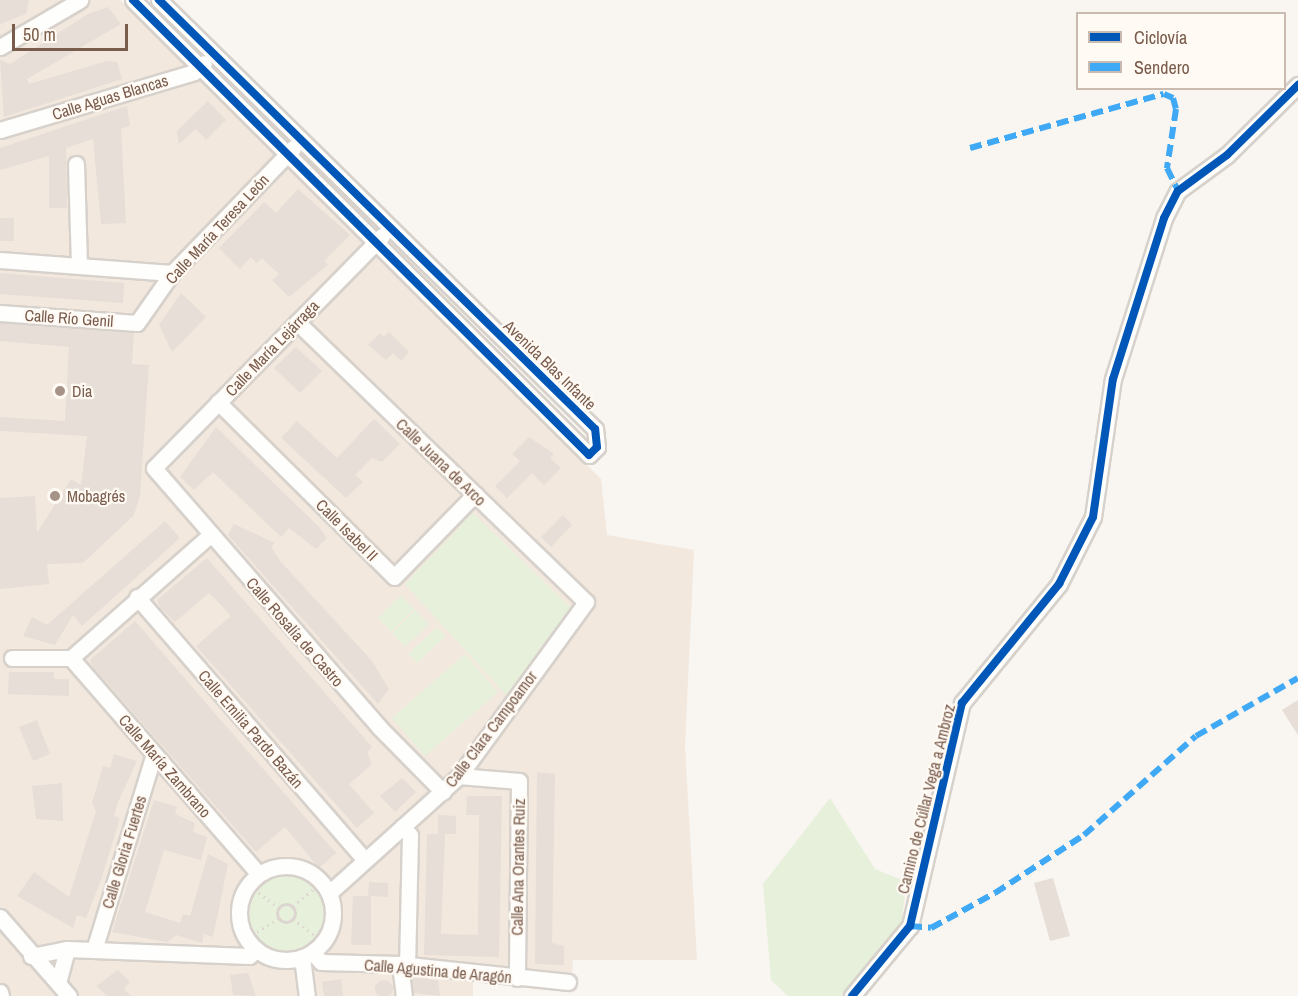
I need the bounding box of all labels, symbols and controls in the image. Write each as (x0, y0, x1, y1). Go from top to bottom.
scale bar (15, 12, 130, 50)
legend (1076, 12, 1286, 90)
text: 50 m (23, 22, 56, 47)
text: Ciclovía (1134, 25, 1187, 50)
text: Sendero (1134, 55, 1190, 80)
street label: Calle Aguas Blancas (49, 70, 171, 124)
street label: Calle María Teresa León (161, 170, 273, 288)
street label: Calle María Lejárraga (221, 296, 323, 400)
street label: Calle Río Genil (24, 305, 114, 331)
street label: Avenida Blas Infante (500, 316, 600, 414)
place label: Dia (72, 381, 92, 401)
marker: Dia (53, 384, 67, 398)
street label: Calle Juana de Arco (392, 414, 490, 510)
place label: Mobagrés (67, 486, 125, 506)
marker: Mobagrés (48, 489, 62, 503)
street label: Calle Isabel II (312, 495, 382, 565)
street label: Calle Rosalía de Castro (242, 573, 348, 691)
street label: Calle Emilia Pardo Bazán (194, 666, 308, 792)
street label: Calle Clara Campoamor (441, 667, 541, 791)
street label: Camino de Cúllar Vega a Ambroz (893, 702, 959, 896)
street label: Calle María Zambrano (115, 710, 215, 822)
street label: Calle Gloria Fuertes (98, 793, 150, 911)
street label: Calle Ana Orantes Ruiz (507, 798, 529, 936)
street label: Calle Agustina de Aragón (363, 955, 513, 987)

